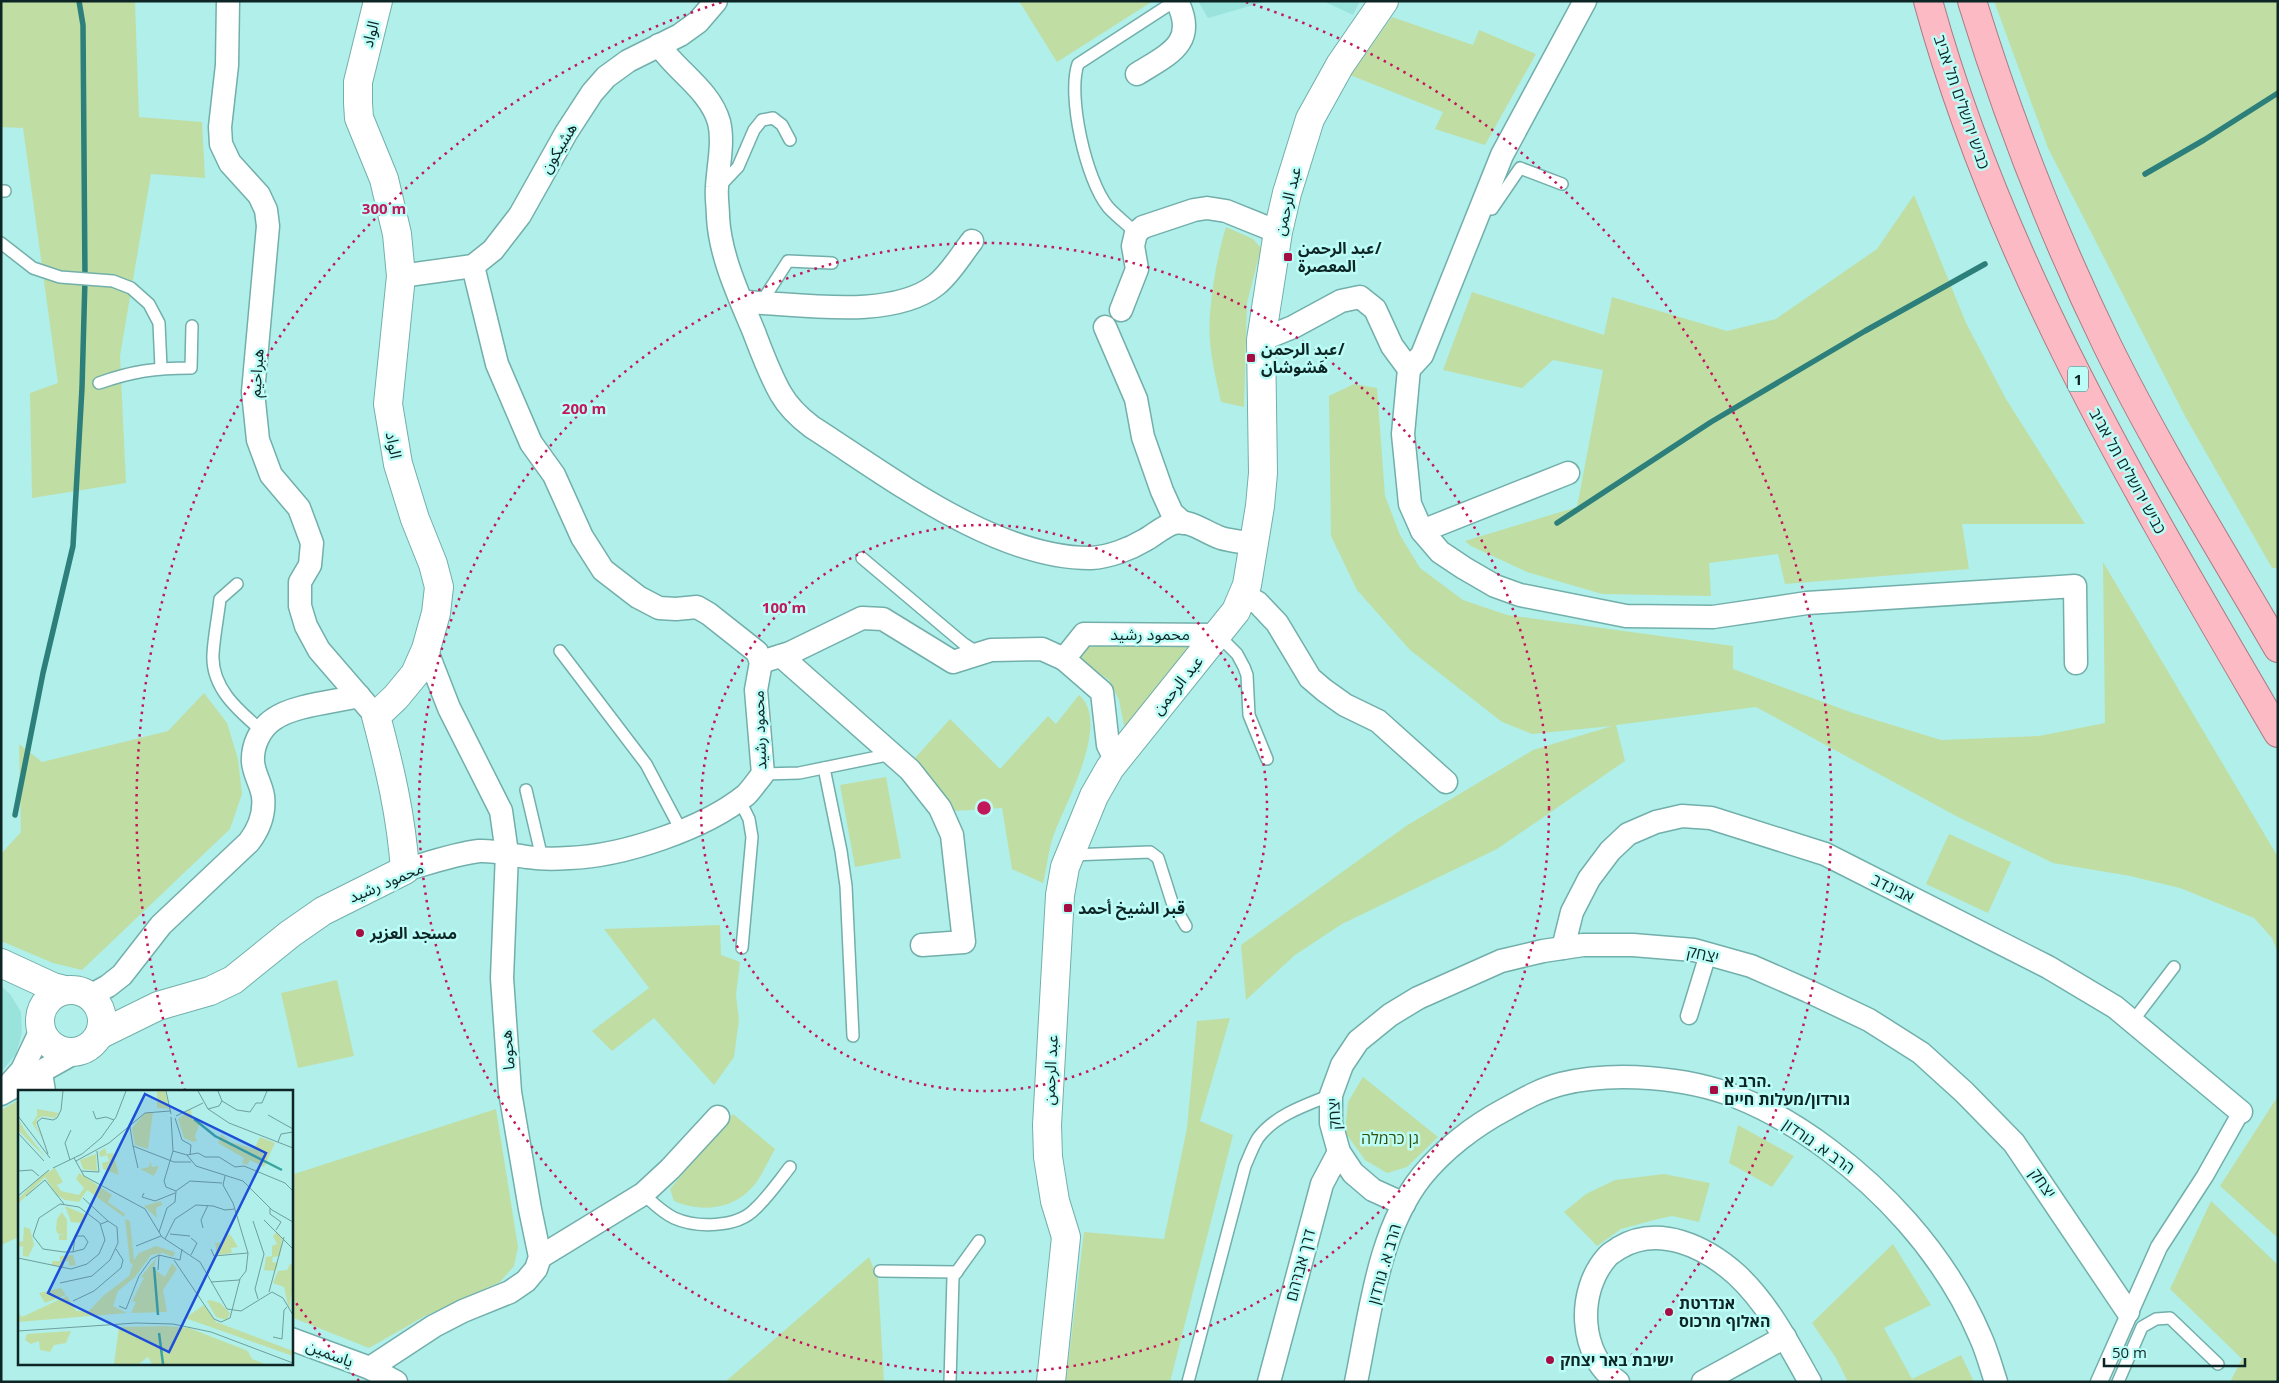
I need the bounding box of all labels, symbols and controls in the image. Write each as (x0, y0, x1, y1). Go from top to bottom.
street label: الواد (356, 18, 384, 50)
street label: כביש ירושלים תל אביב (1929, 32, 1995, 172)
street label: هشيكون (534, 119, 582, 177)
street label: عبد الرحمن (1268, 164, 1306, 238)
text: 300 m (362, 198, 406, 218)
place label: عبد الرحمن/ المعصرة (1298, 237, 1382, 277)
marker: عبد الرحمن/ المعصرة (1282, 251, 1294, 263)
place label: عبد الرحمن/ هَشوشان (1261, 338, 1345, 378)
street label: هبراحيم (243, 348, 271, 398)
marker: عبد الرحمن/ هَشوشان (1245, 352, 1257, 364)
road number: 1 (2068, 366, 2088, 392)
text: 200 m (562, 398, 606, 418)
street label: כביש ירושלים תל אביב (2084, 404, 2172, 538)
street label: الواد (381, 430, 407, 460)
text: 100 m (762, 597, 806, 617)
street label: محمود رشيد (1110, 623, 1190, 645)
street label: عبد الرحمن (1146, 651, 1208, 719)
street label: محمود رشيد (747, 690, 771, 770)
centre of rings (975, 799, 993, 817)
street label: محمود رشيد (345, 856, 427, 908)
street label: אבינדב (1868, 868, 1918, 908)
place label: قبر الشيخ أحمد (1078, 897, 1185, 921)
marker: قبر الشيخ أحمد (1062, 902, 1074, 914)
place label: مسجد العزير (369, 922, 457, 944)
marker: مسجد العزير (354, 927, 366, 939)
street label: יצחק (1685, 940, 1721, 968)
street label: هحوما (494, 1029, 520, 1071)
street label: عبد الرحمن (1037, 1034, 1063, 1106)
place label: הרב א. גורדון/מעלות חיים (1724, 1070, 1850, 1110)
marker: הרב א. גורדון/מעלות חיים (1708, 1084, 1720, 1096)
inset map (18, 1090, 292, 1366)
street label: יצחק (1322, 1097, 1346, 1131)
street label: הרב א. גורדון (1779, 1113, 1859, 1179)
park label: גן כרמלה (1361, 1127, 1419, 1149)
street label: יצחק (2025, 1163, 2061, 1203)
street label: הרב א. גורדון (1362, 1221, 1406, 1307)
street label: דרך אברהם (1280, 1226, 1320, 1304)
place label: אנדרטת האלוף מרכוס (1679, 1292, 1770, 1332)
marker: אנדרטת האלוף מרכוס (1663, 1306, 1675, 1318)
street label: ياسمين (303, 1334, 357, 1372)
scale bar (2104, 1336, 2245, 1368)
text: 50 m (2112, 1342, 2147, 1362)
place label: ישיבת באר יצחק (1560, 1349, 1674, 1371)
marker: ישיבת באר יצחק (1544, 1354, 1556, 1366)

